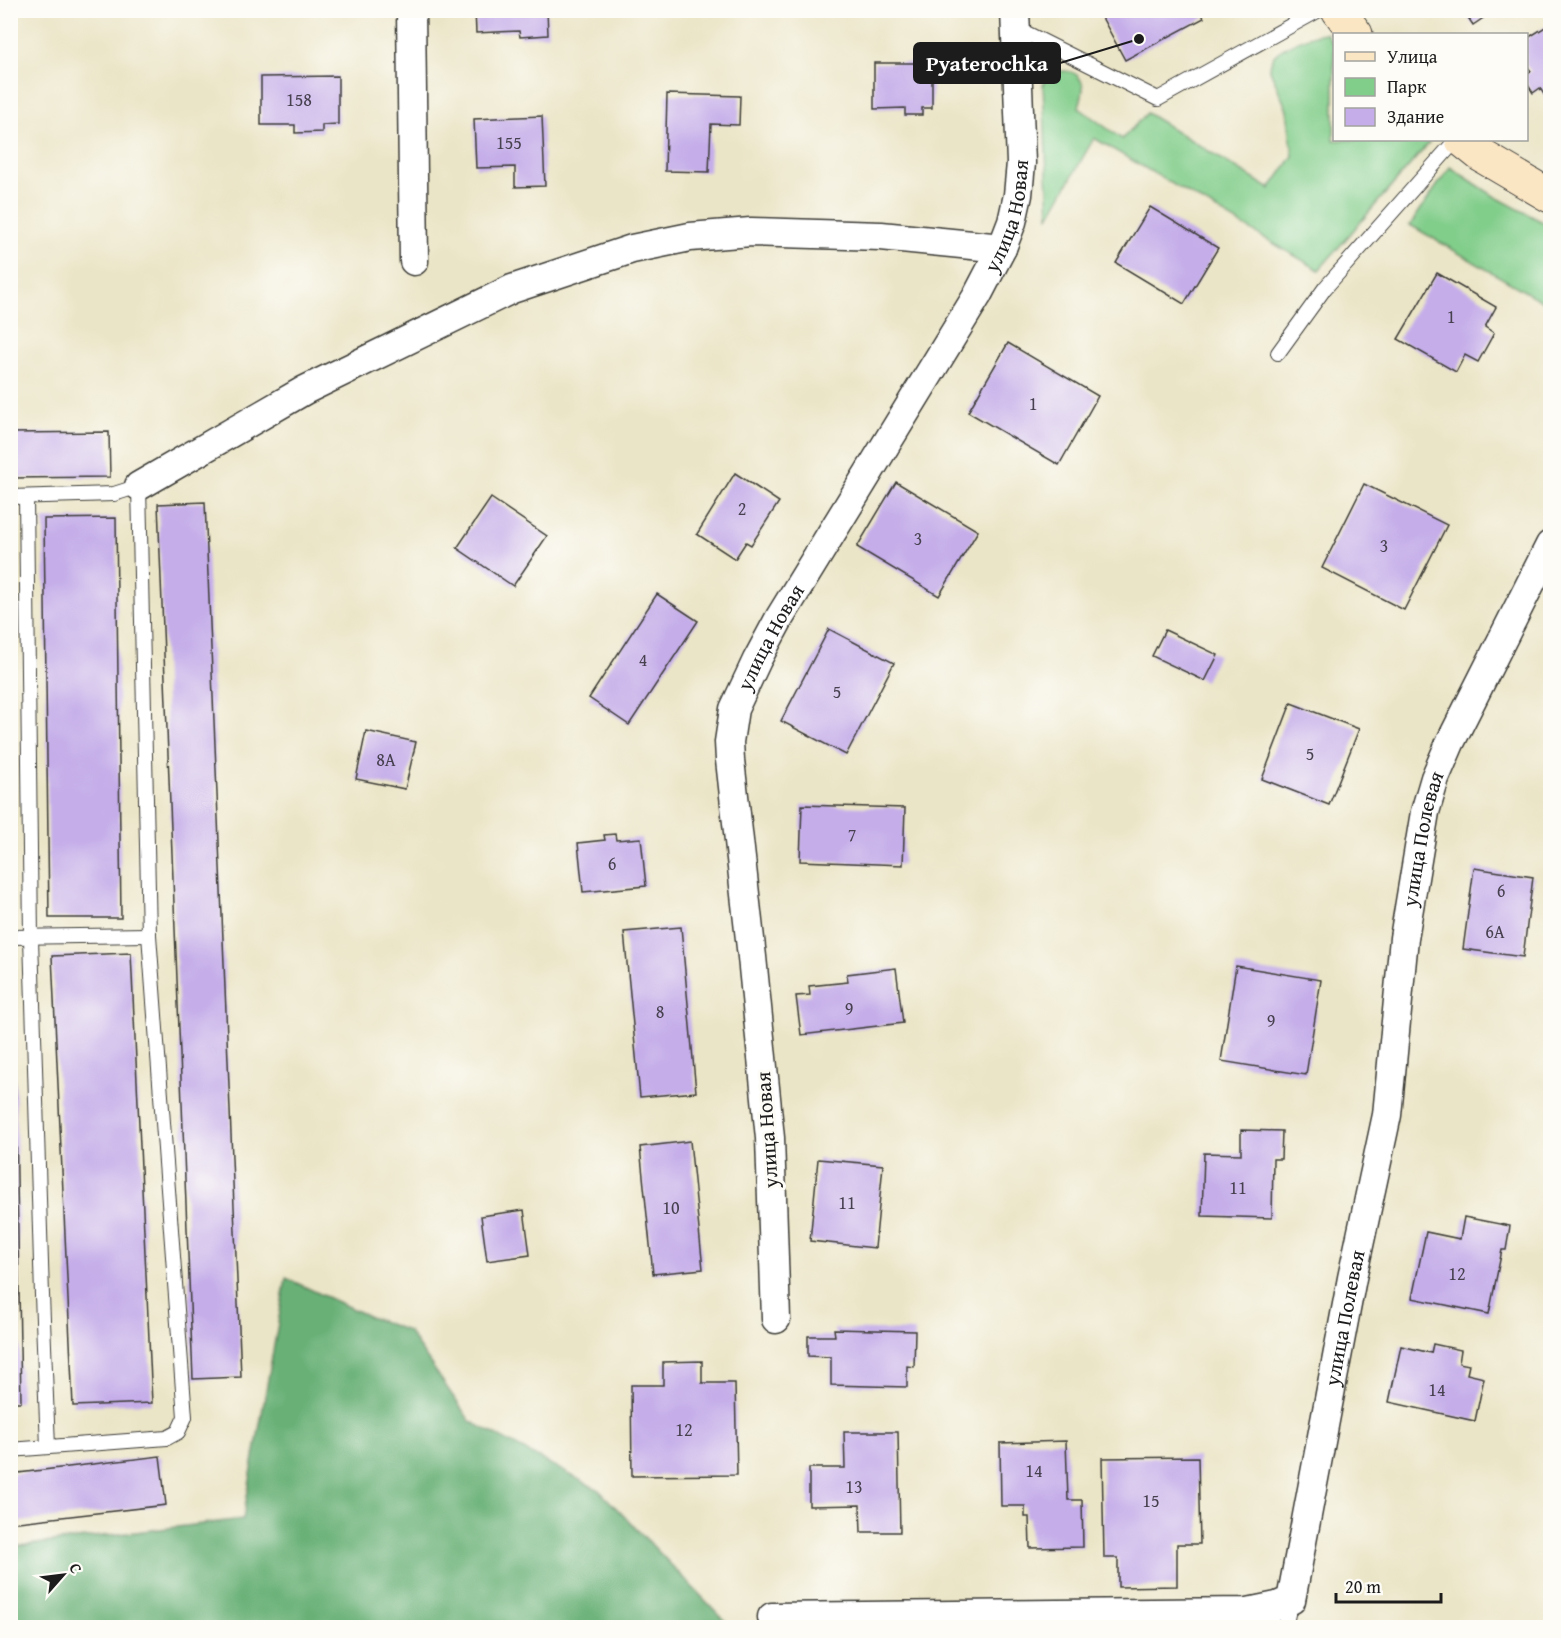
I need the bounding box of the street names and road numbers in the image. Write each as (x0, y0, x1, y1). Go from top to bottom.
street label: улица Новая (975, 158, 1036, 279)
street label: улица Новая (728, 578, 812, 696)
street label: улица Полевая (1393, 765, 1452, 910)
street label: улица Новая (747, 1070, 786, 1190)
street label: улица Полевая (1316, 1247, 1373, 1389)

